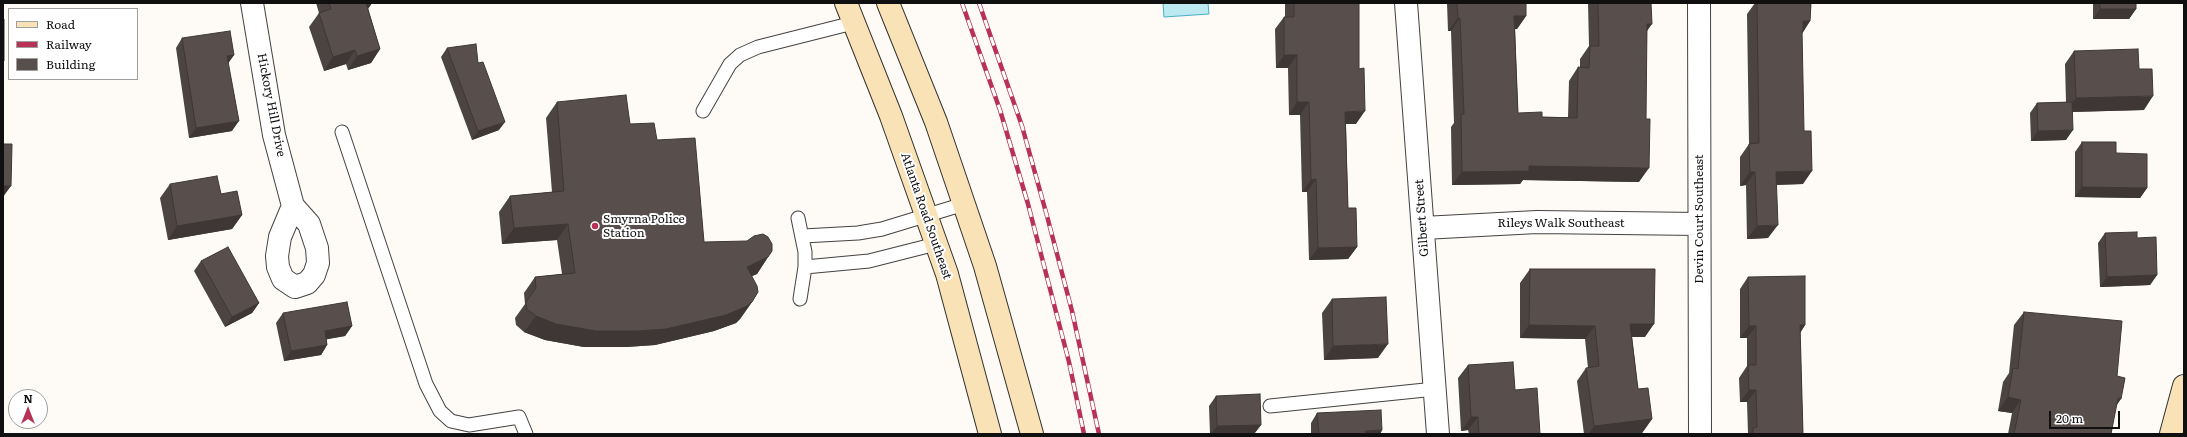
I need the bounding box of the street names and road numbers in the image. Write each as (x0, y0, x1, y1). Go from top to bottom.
street label: Hickory Hill Drive (254, 52, 288, 158)
street label: Atlanta Road Southeast (898, 151, 954, 281)
street label: Devin Court Southeast (1692, 154, 1706, 284)
street label: Gilbert Street (1412, 179, 1432, 257)
street label: Rileys Walk Southeast (1497, 216, 1625, 230)

